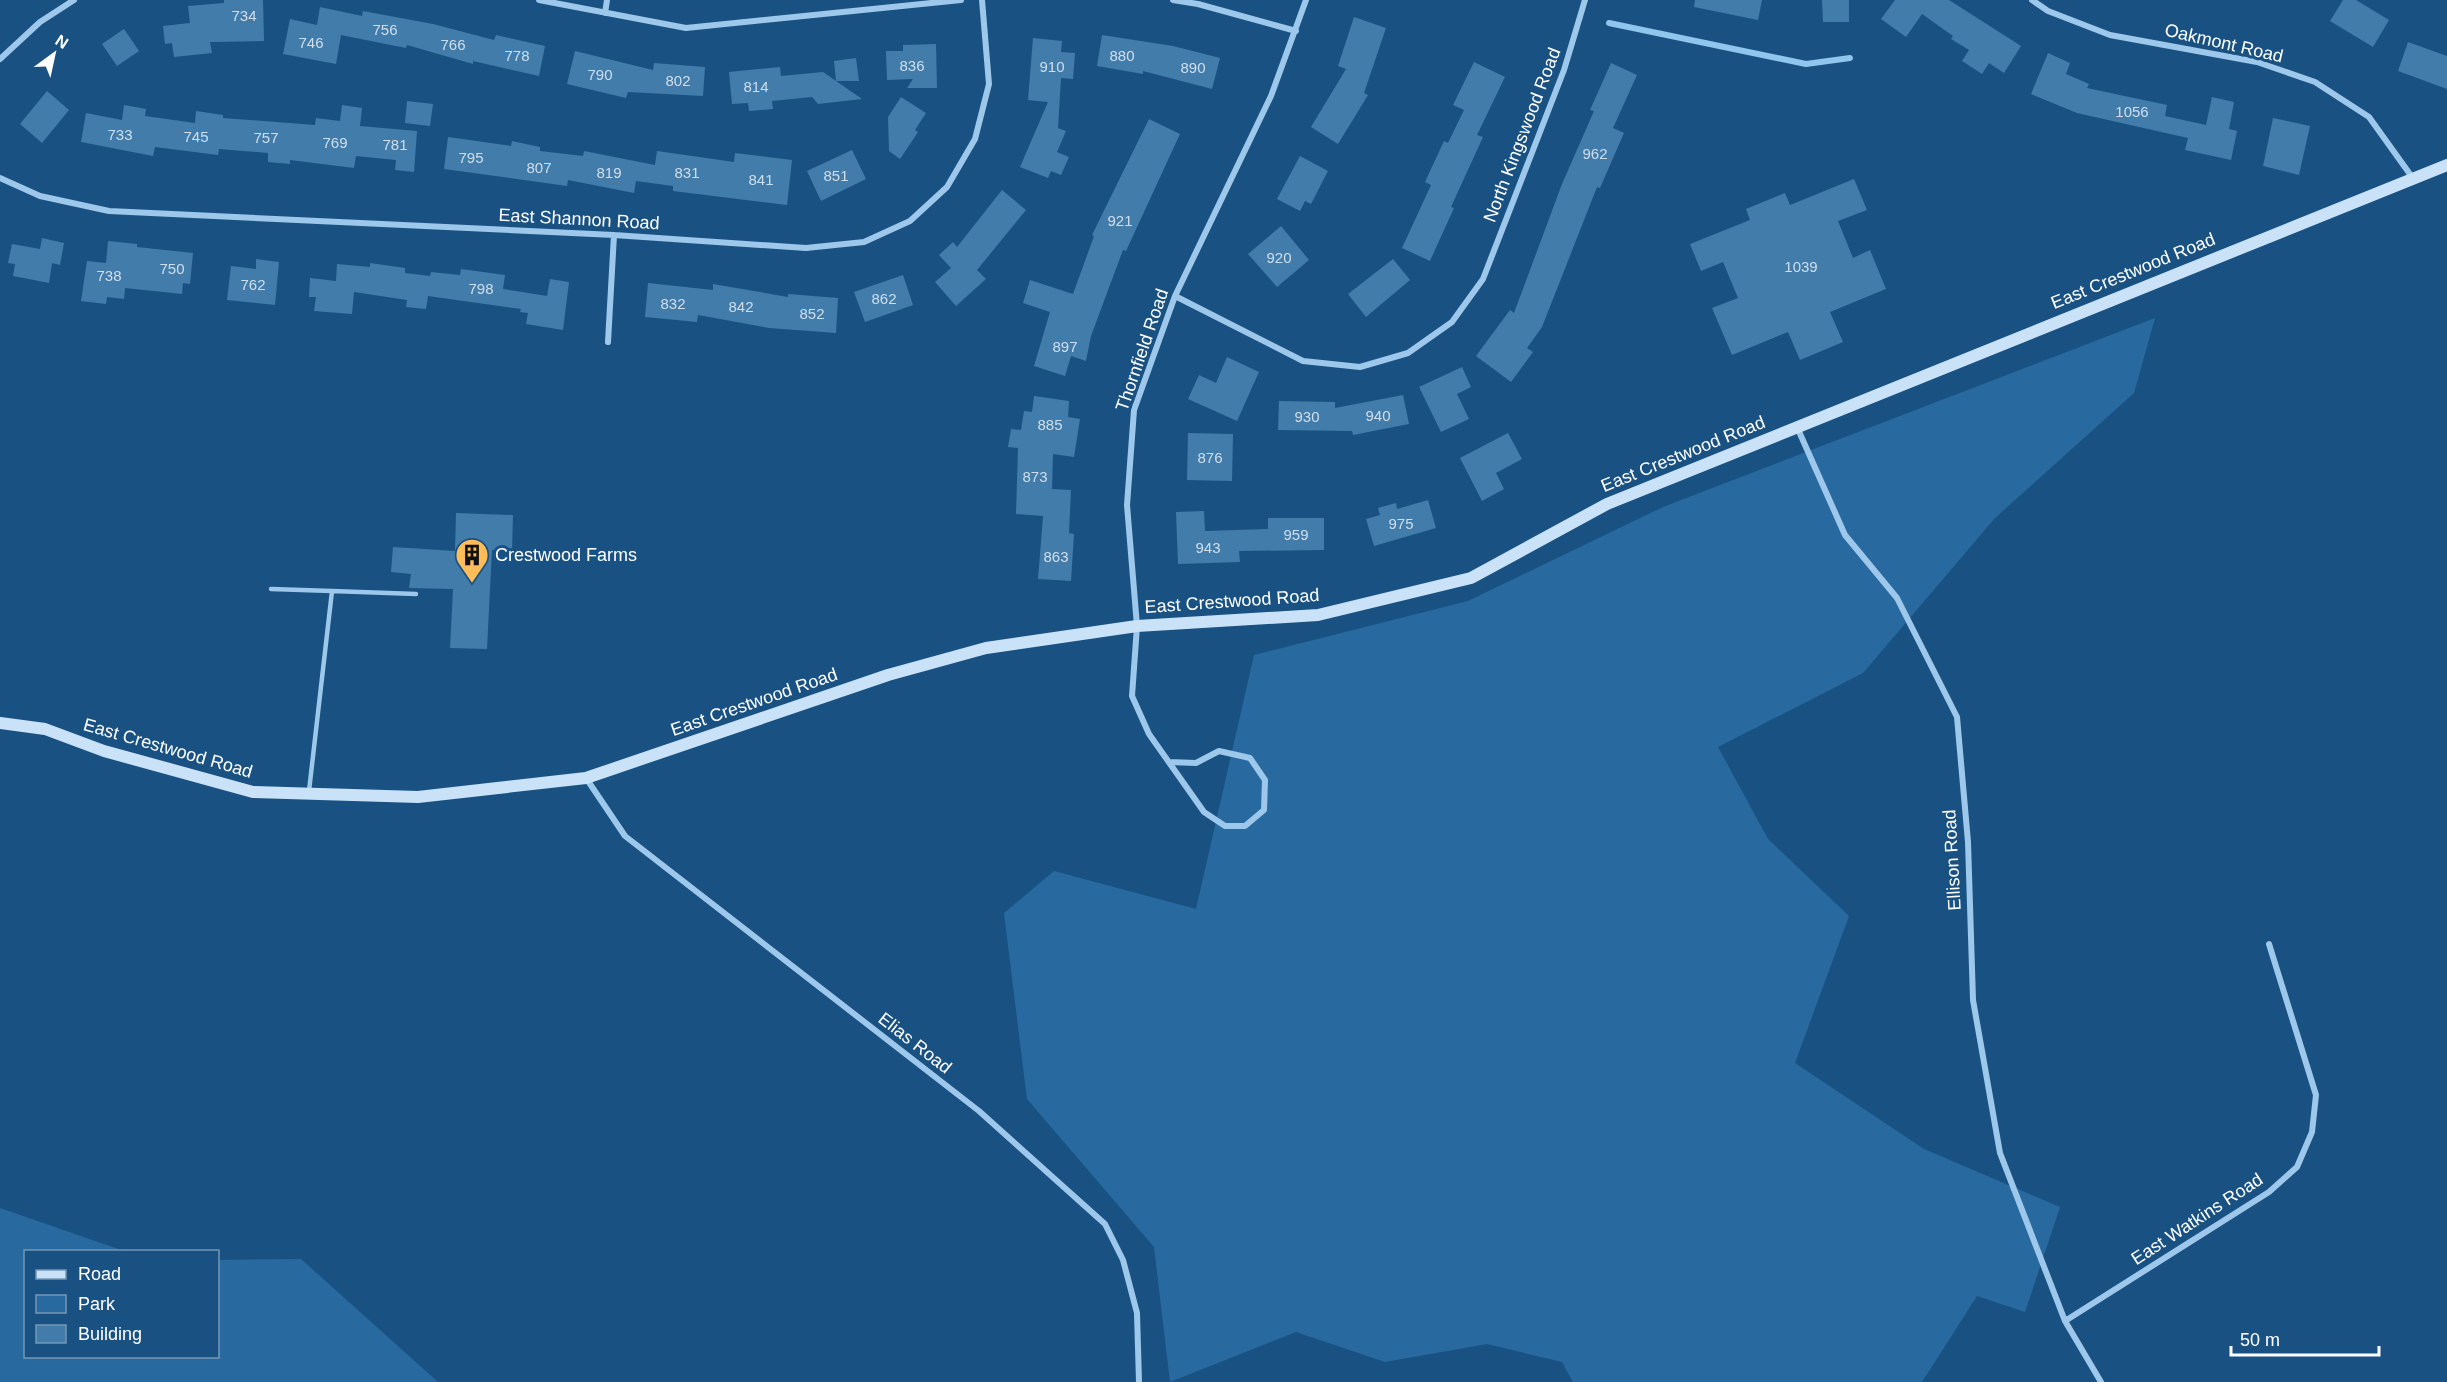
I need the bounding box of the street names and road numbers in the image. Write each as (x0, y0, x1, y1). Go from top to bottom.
street label: Oakmont Road (2163, 20, 2285, 66)
street label: North Kingswood Road (1479, 45, 1565, 225)
street label: East Shannon Road (498, 205, 660, 233)
street label: East Crestwood Road (2048, 229, 2218, 313)
street label: Thornfield Road (1112, 286, 1172, 414)
street label: East Crestwood Road (1598, 412, 1768, 496)
street label: East Crestwood Road (1144, 585, 1320, 617)
street label: East Crestwood Road (668, 664, 840, 740)
street label: East Crestwood Road (81, 714, 255, 782)
street label: Ellison Road (1939, 809, 1965, 911)
street label: Elias Road (875, 1008, 955, 1078)
street label: East Watkins Road (2128, 1169, 2266, 1269)

